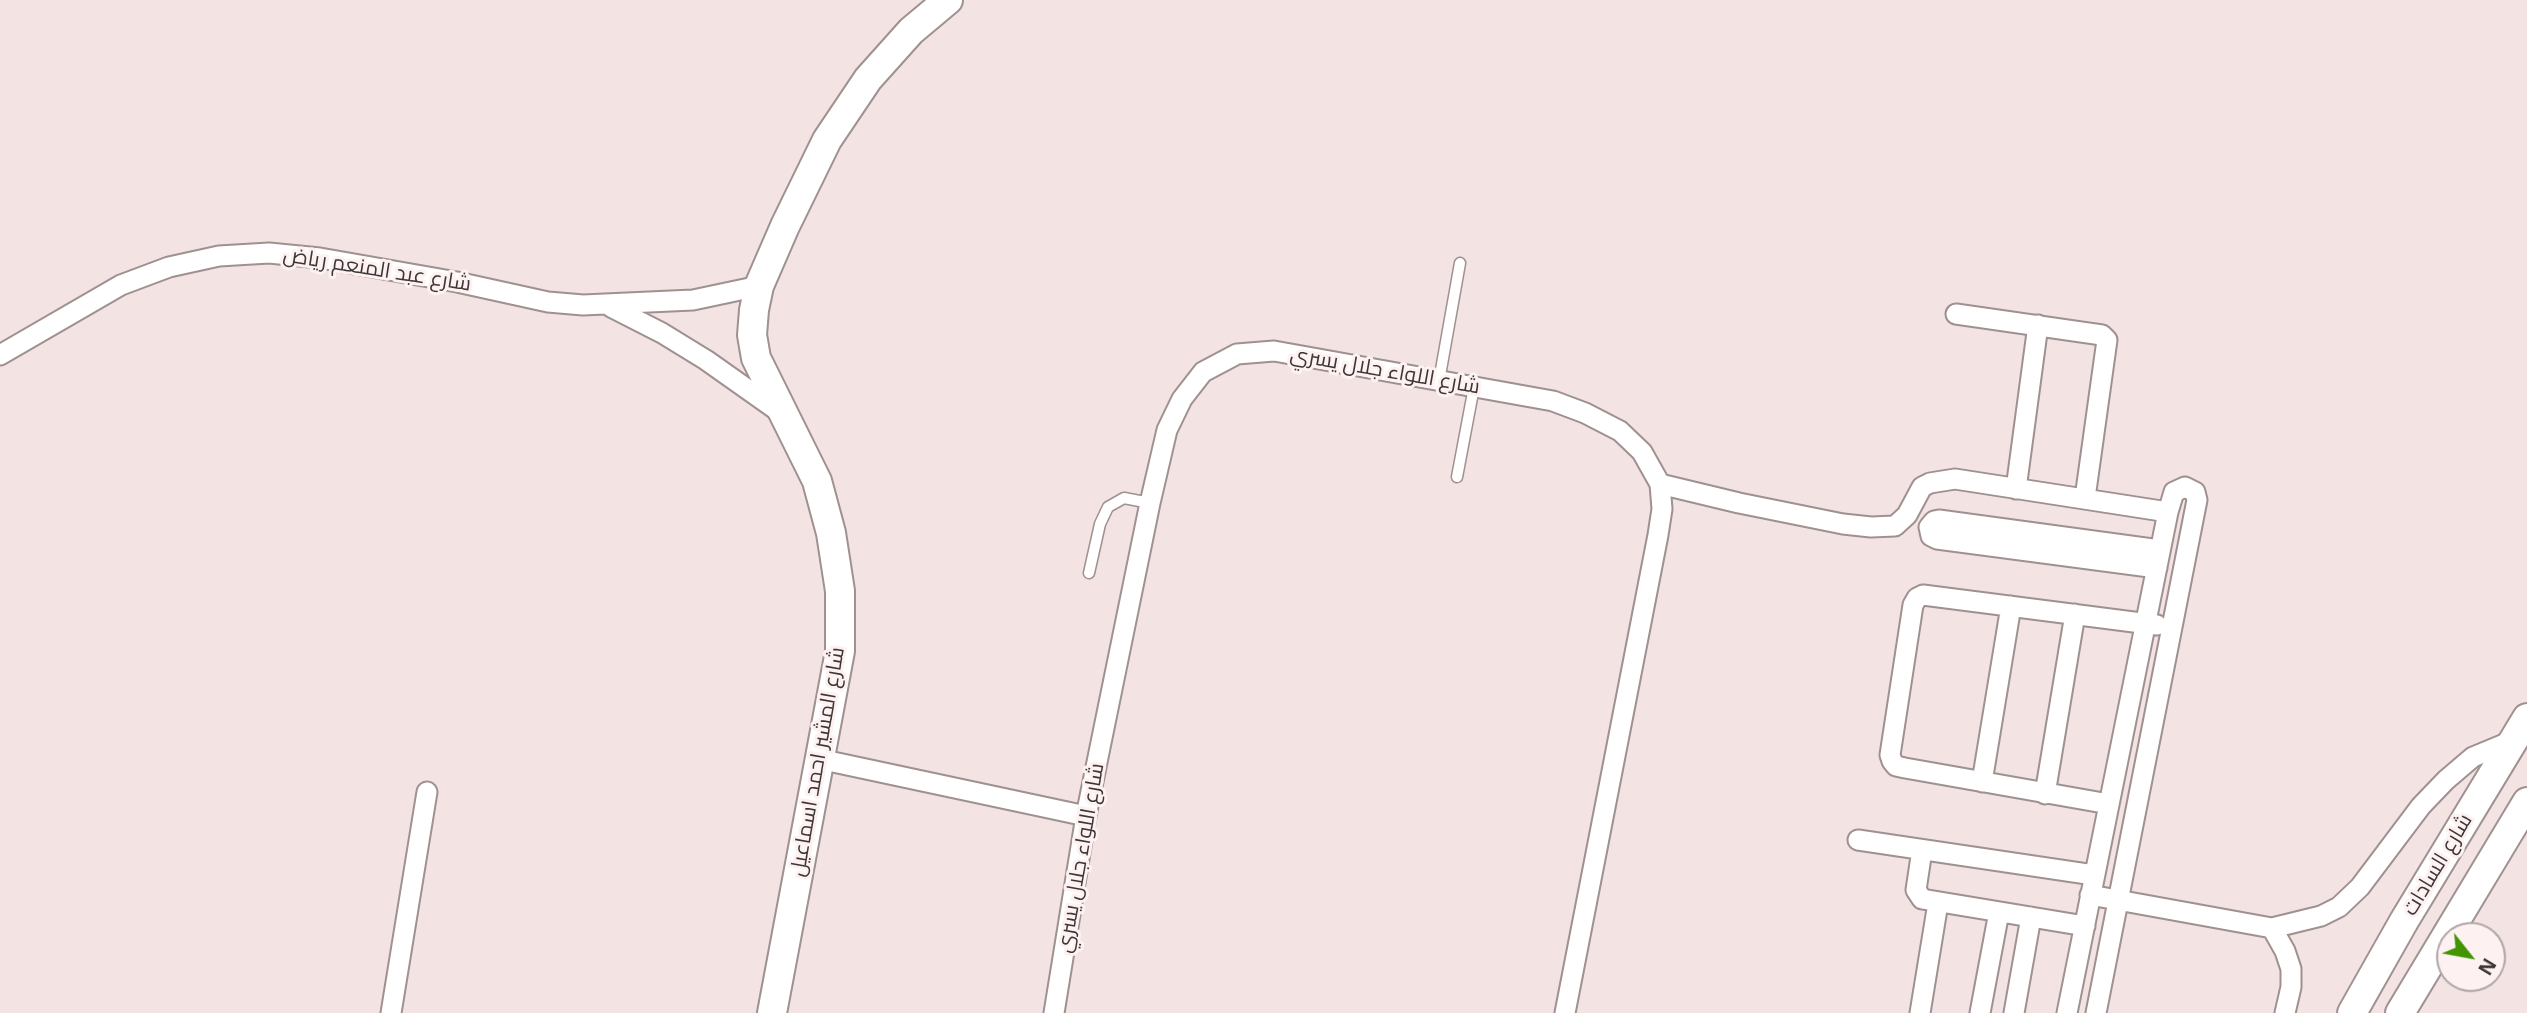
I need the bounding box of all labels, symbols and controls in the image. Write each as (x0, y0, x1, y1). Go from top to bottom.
street label: شارع عبد المنعم رياض (281, 243, 473, 297)
street label: شارع اللواء جلال يسري (1288, 342, 1482, 400)
street label: شارع المشير احمد اسماعيل (785, 645, 851, 879)
street label: شارع اللواء جلال يسري (1052, 761, 1110, 955)
street label: شارع السادات (2398, 810, 2478, 920)
north arrow (2436, 922, 2506, 992)
text: N (2472, 953, 2502, 980)

